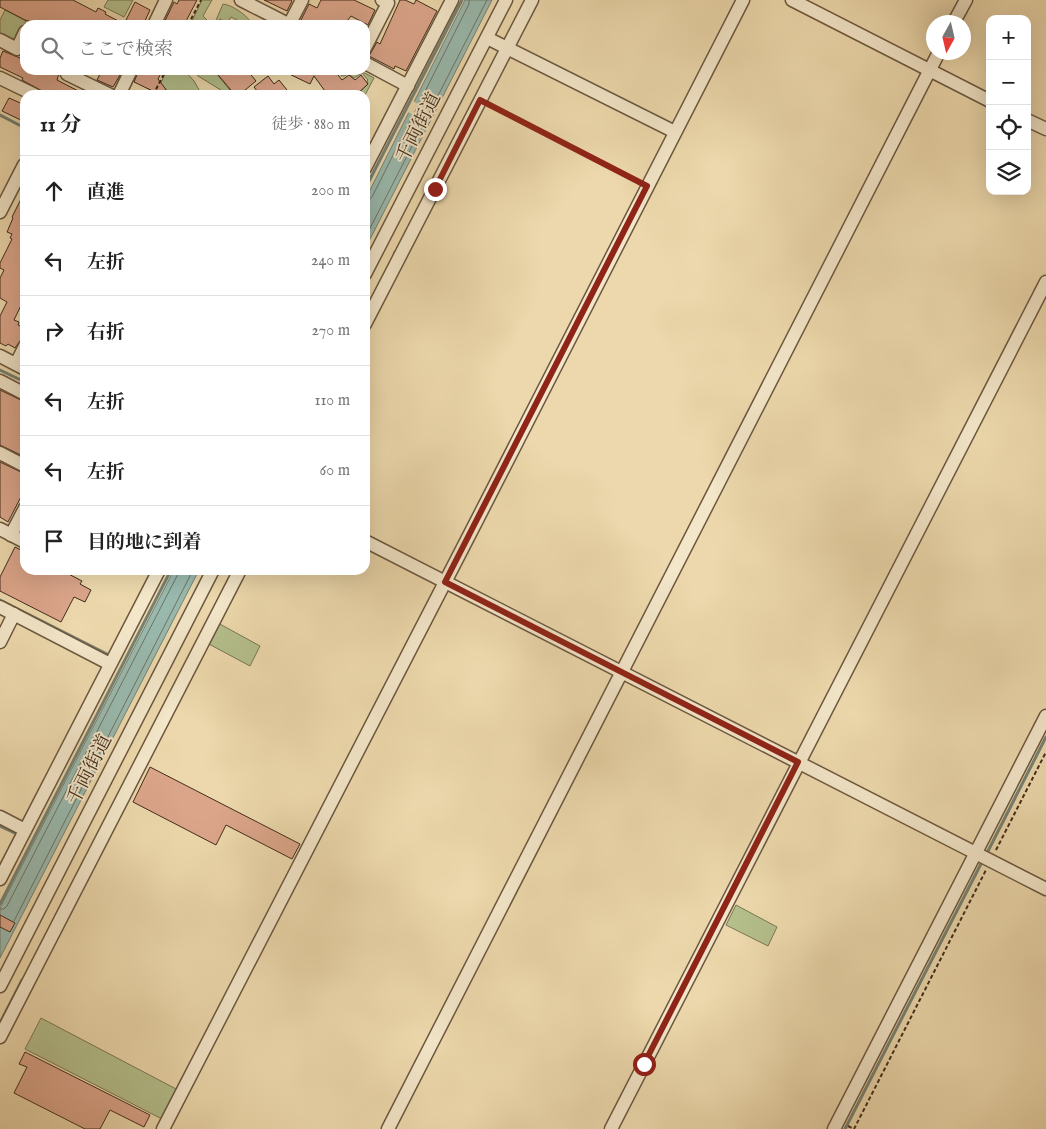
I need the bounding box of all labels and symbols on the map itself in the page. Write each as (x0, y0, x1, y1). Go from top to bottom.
north arrow (926, 15, 971, 60)
street label: 千両街道 (391, 89, 447, 167)
route end (424, 178, 447, 201)
street label: 千両街道 (62, 731, 118, 809)
route start (633, 1053, 656, 1076)

